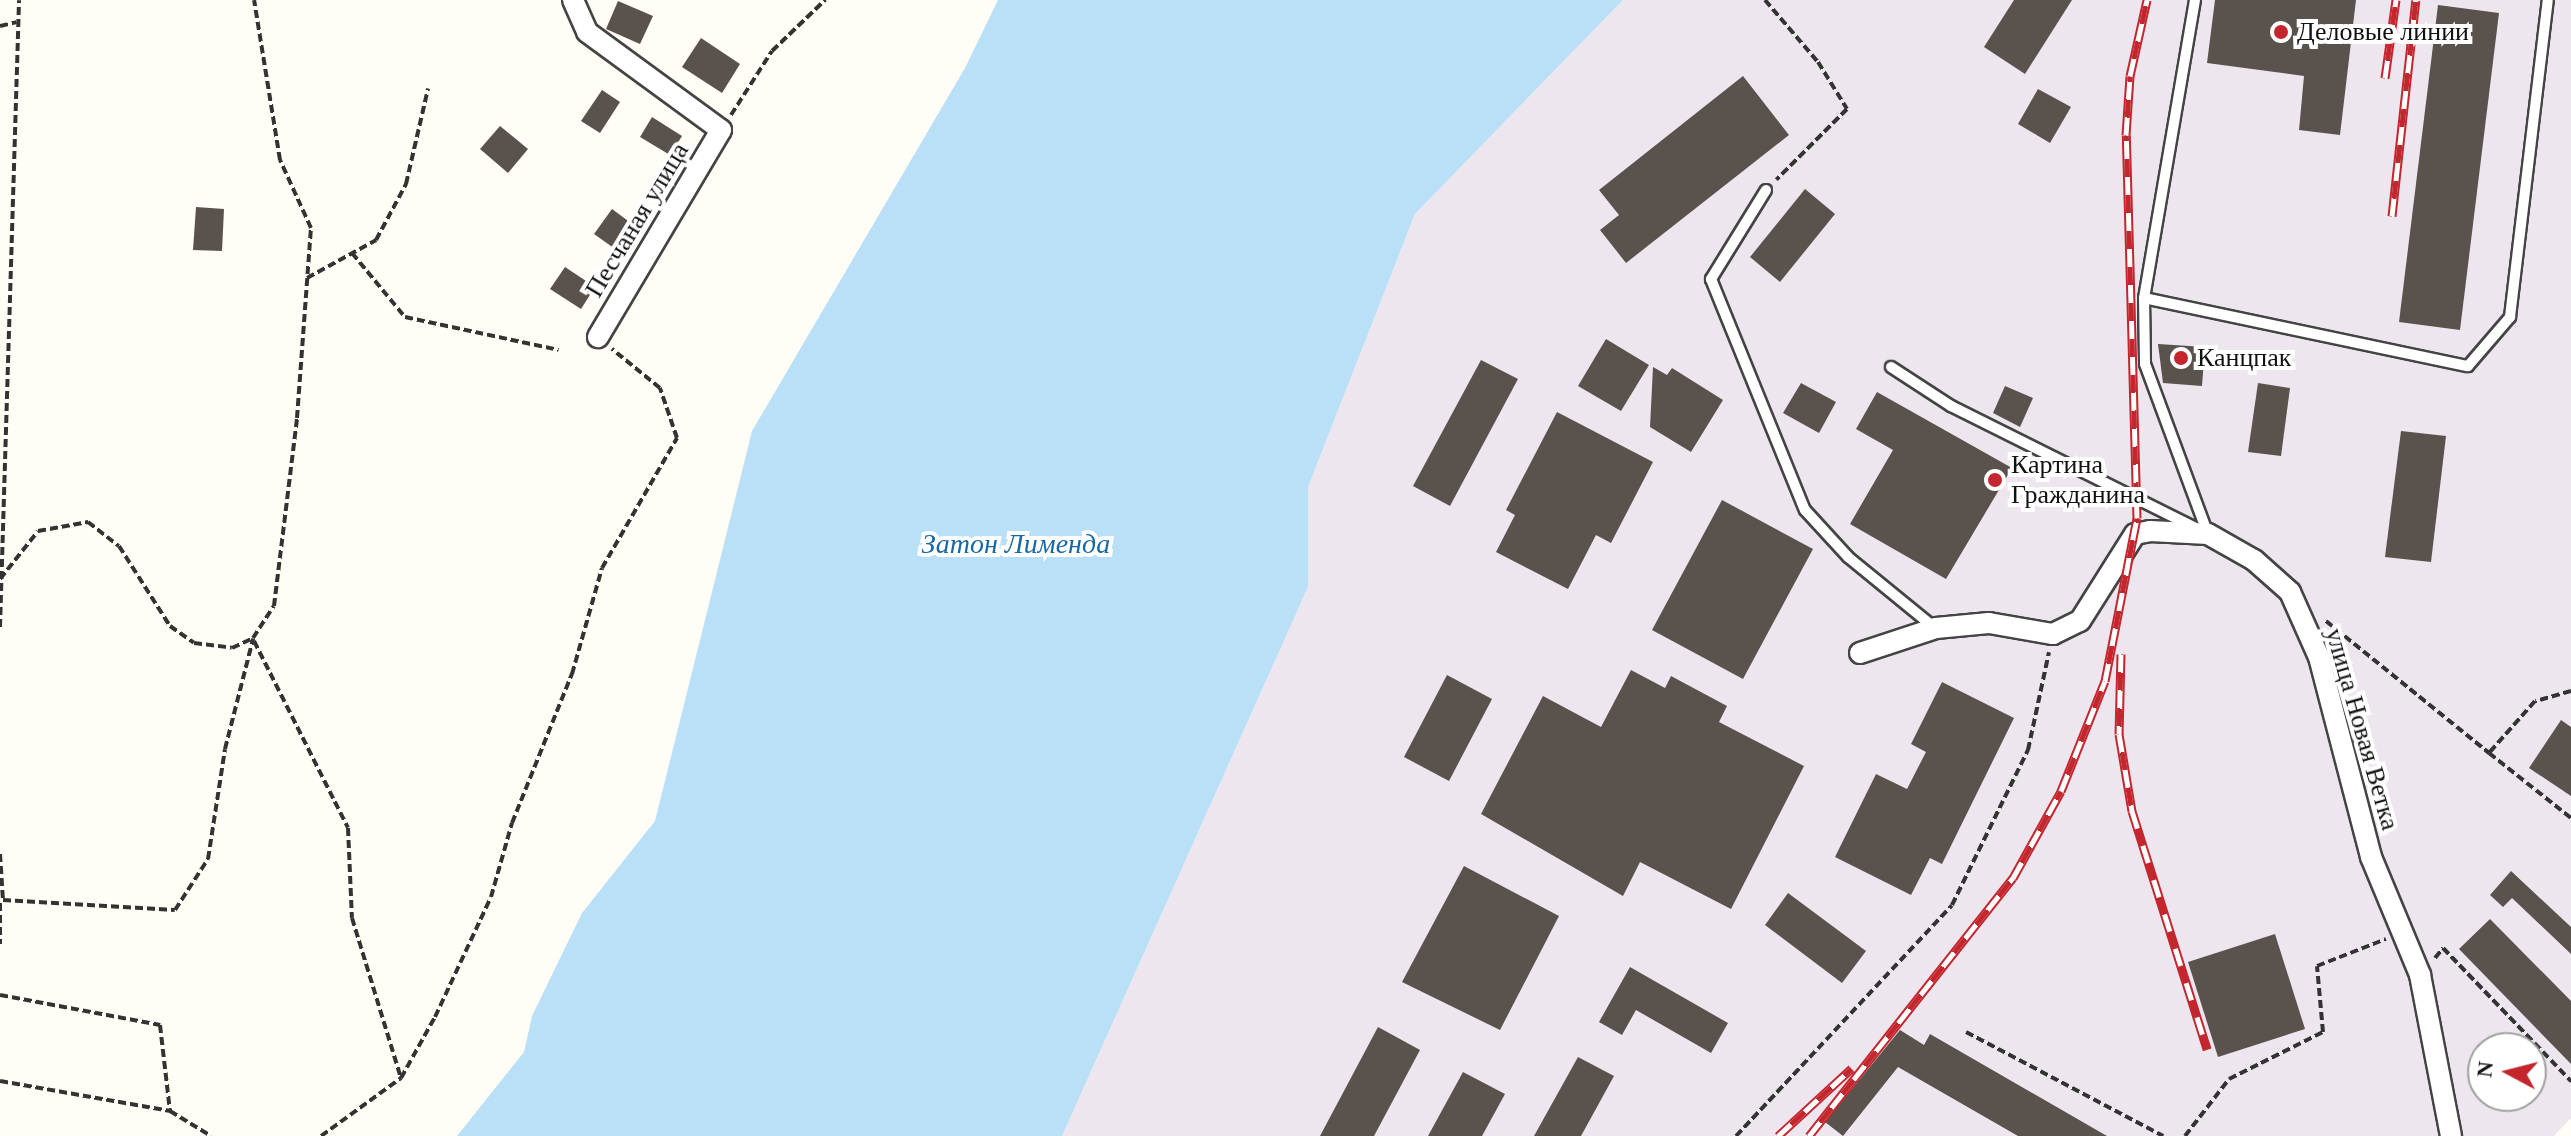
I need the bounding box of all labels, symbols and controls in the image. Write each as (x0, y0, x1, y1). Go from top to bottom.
place label: Деловые линии (2297, 16, 2469, 48)
marker: Деловые линии (2272, 23, 2290, 41)
street label: Песчаная улица (579, 137, 695, 303)
place label: Канцпак (2197, 342, 2291, 374)
marker: Канцпак (2172, 349, 2190, 367)
place label: Картина Гражданина (2011, 449, 2145, 510)
marker: Картина Гражданина (1986, 471, 2004, 489)
water label: Затон Лименда (922, 527, 1110, 561)
street label: улица Новая Ветка (2318, 625, 2406, 833)
north arrow (2467, 1032, 2547, 1112)
text: N (2471, 1060, 2498, 1079)

